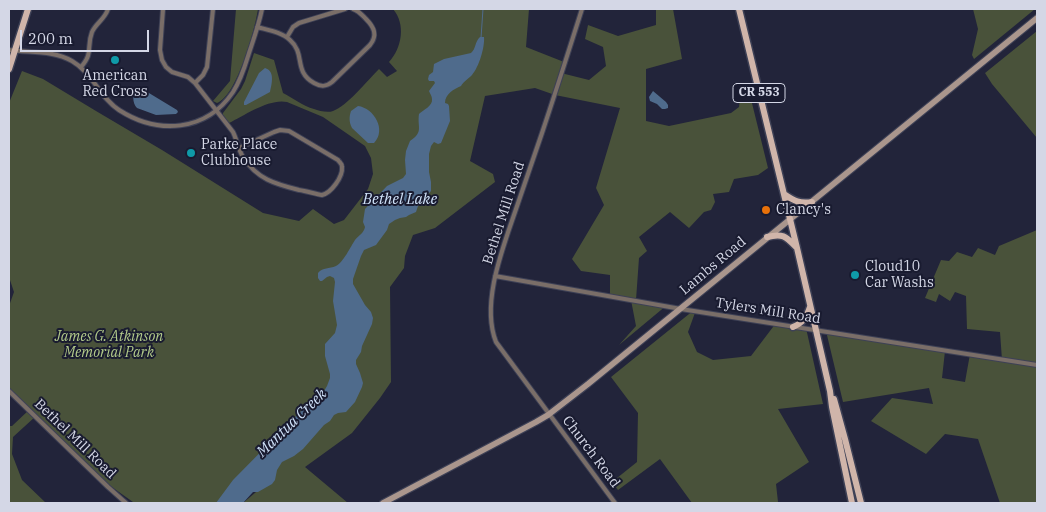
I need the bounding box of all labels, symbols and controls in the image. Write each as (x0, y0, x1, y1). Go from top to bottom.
scale bar (22, 20, 151, 52)
text: 200 m (28, 29, 73, 48)
marker: American Red Cross (109, 54, 121, 66)
place label: American Red Cross (82, 68, 148, 100)
road number: CR 553 (733, 84, 785, 102)
place label: Parke Place Clubhouse (201, 137, 277, 170)
marker: Parke Place Clubhouse (185, 147, 197, 159)
street label: Bethel Mill Road (479, 159, 529, 267)
water label: Bethel Lake (363, 191, 437, 209)
place label: Clancy's (776, 202, 831, 218)
marker: Clancy's (760, 204, 772, 216)
street label: Lambs Road (677, 233, 749, 299)
place label: Cloud10 Car Washs (865, 259, 934, 292)
marker: Cloud10 Car Washs (849, 269, 861, 281)
street label: Tylers Mill Road (714, 294, 822, 328)
park label: James G. Atkinson Memorial Park (55, 329, 163, 362)
water label: Mantua Creek (253, 385, 331, 461)
street label: Bethel Mill Road (31, 396, 119, 482)
street label: Church Road (559, 413, 623, 491)

